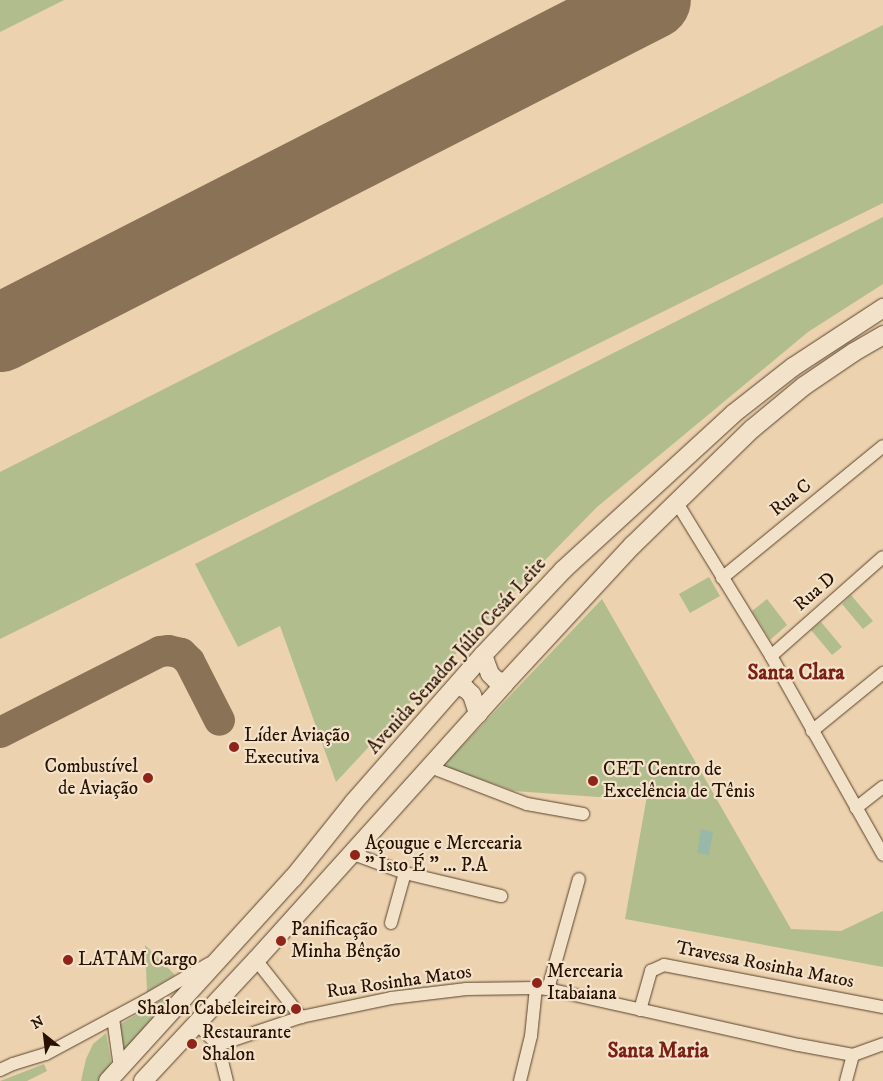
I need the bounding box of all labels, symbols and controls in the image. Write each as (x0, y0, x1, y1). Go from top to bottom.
street label: Rua C (766, 474, 816, 522)
street label: Avenida Senador Júlio Cesár Leite (363, 553, 551, 759)
street label: Rua D (789, 568, 841, 616)
district label: Santa Clara (748, 660, 844, 686)
place label: Líder Aviação Executiva (244, 725, 350, 769)
marker: Líder Aviação Executiva (228, 741, 240, 753)
place label: Combustível de Aviação (45, 756, 138, 800)
place label: CET Centro de Excelência de Tênis (603, 759, 755, 803)
marker: Combustível de Aviação (142, 772, 154, 784)
marker: CET Centro de Excelência de Tênis (587, 775, 599, 787)
place label: Açougue e Mercearia " Isto É " ... P.A (365, 833, 522, 877)
marker: Açougue e Mercearia " Isto É " ... P.A (349, 849, 361, 861)
place label: Panificação Minha Bênção (291, 919, 401, 963)
marker: Panificação Minha Bênção (275, 935, 287, 947)
street label: Travessa Rosinha Matos (674, 937, 856, 993)
place label: LATAM Cargo (78, 949, 197, 971)
marker: LATAM Cargo (62, 954, 74, 966)
street label: Rua Rosinha Matos (325, 961, 473, 1003)
place label: Mercearia Itabaiana (547, 961, 623, 1005)
marker: Mercearia Itabaiana (531, 977, 543, 989)
place label: Shalon Cabeleireiro (137, 998, 286, 1020)
marker: Shalon Cabeleireiro (290, 1003, 302, 1015)
north arrow (20, 1011, 70, 1061)
text: N (28, 1012, 47, 1034)
place label: Restaurante Shalon (202, 1022, 291, 1066)
marker: Restaurante Shalon (186, 1038, 198, 1050)
district label: Santa Maria (607, 1038, 709, 1064)

